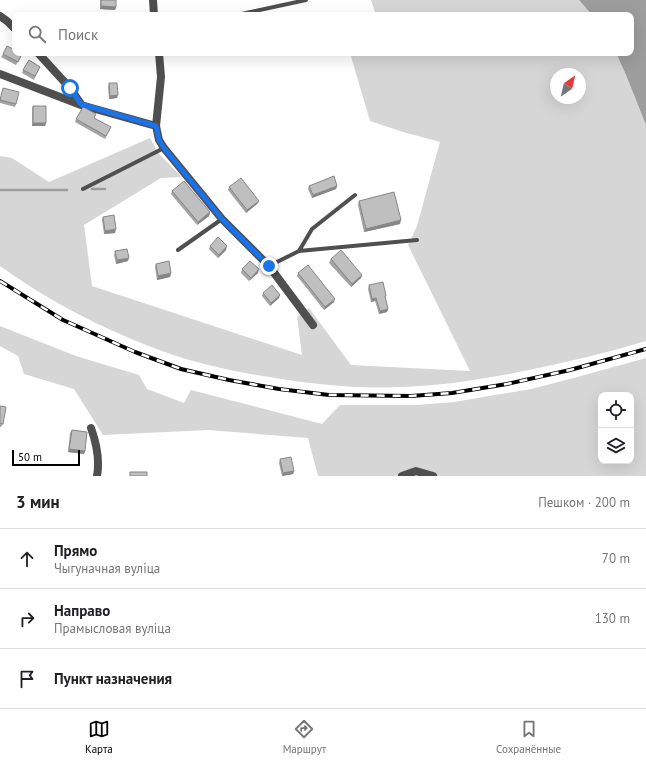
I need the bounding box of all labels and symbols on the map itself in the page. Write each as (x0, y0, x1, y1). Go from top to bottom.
north arrow (550, 68, 586, 104)
route start (61, 79, 79, 97)
route end (260, 257, 278, 275)
scale bar (12, 448, 80, 467)

